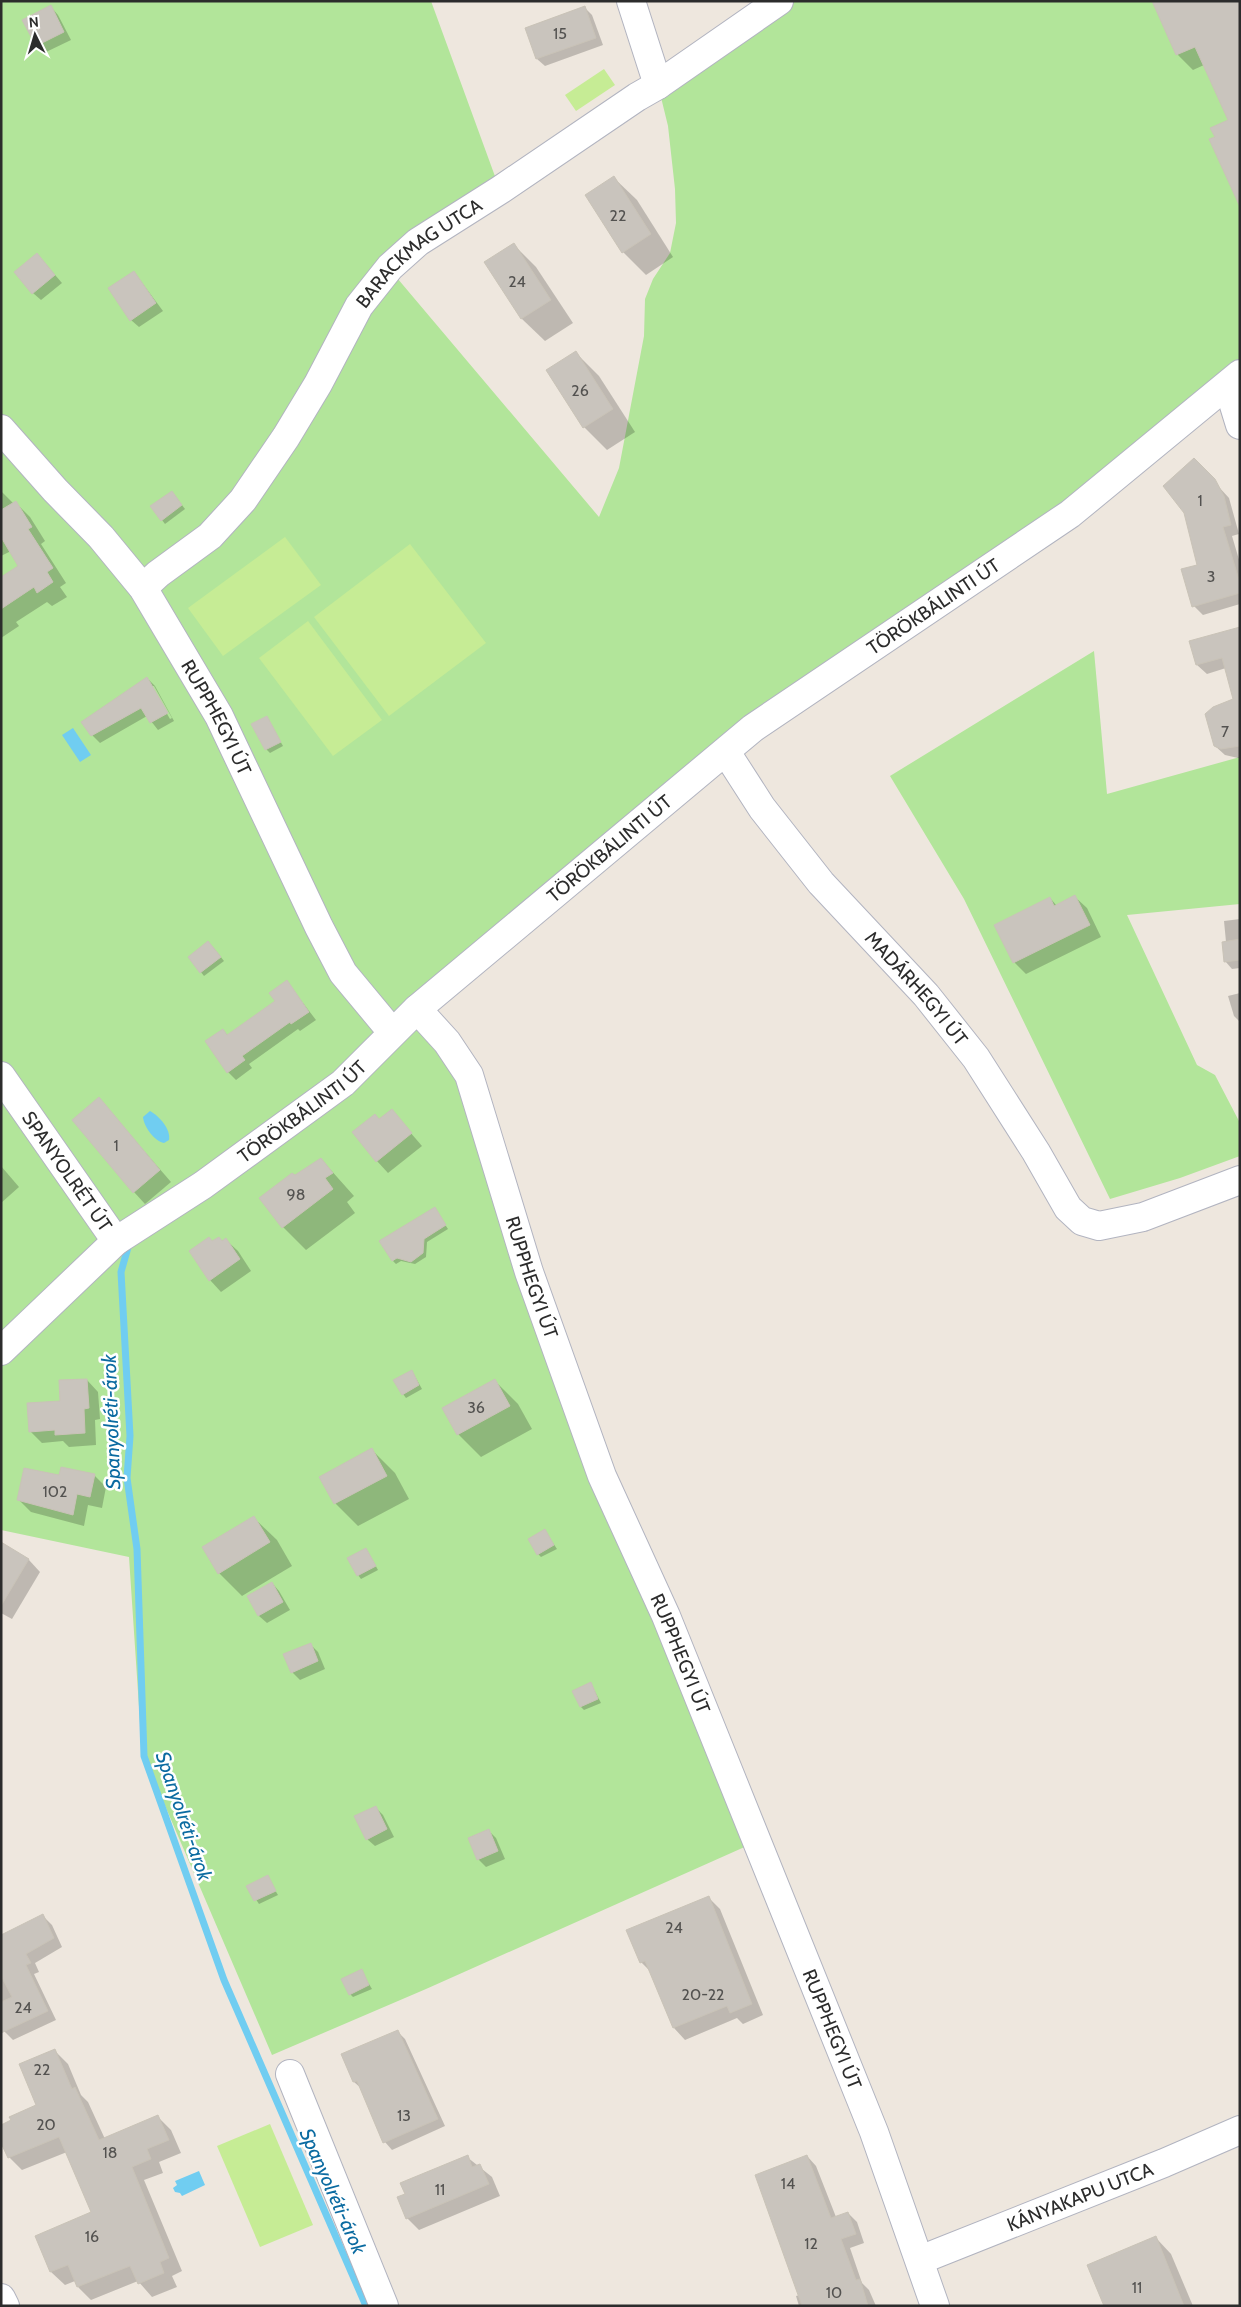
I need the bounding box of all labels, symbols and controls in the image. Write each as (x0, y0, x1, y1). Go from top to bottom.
north arrow (10, 10, 60, 60)
text: N (28, 13, 40, 31)
house number: 15 (553, 24, 567, 43)
street label: BARACKMAG UTCA (351, 193, 486, 312)
house number: 22 (610, 206, 626, 225)
house number: 24 (508, 272, 526, 291)
house number: 26 (571, 381, 589, 400)
house number: 1 (1197, 491, 1203, 510)
street label: TÖRÖKBÁLINTI ÚT (863, 553, 1004, 659)
house number: 3 (1207, 567, 1215, 586)
street label: RUPPHEGYI ÚT (177, 655, 257, 778)
house number: 7 (1221, 722, 1229, 741)
street label: TÖRÖKBÁLINTI ÚT (542, 790, 676, 907)
street label: MADÁRHEGYI ÚT (860, 926, 973, 1050)
street label: TÖRÖKBÁLINTI ÚT (233, 1055, 371, 1167)
street label: SPANYOLRÉT ÚT (18, 1107, 117, 1236)
house number: 1 (113, 1136, 119, 1155)
house number: 98 (287, 1185, 305, 1204)
street label: RUPPHEGYI ÚT (501, 1213, 563, 1341)
water label: Spanyolréti-árok (97, 1353, 125, 1490)
house number: 36 (467, 1398, 485, 1417)
house number: 102 (43, 1482, 67, 1501)
street label: RUPPHEGYI ÚT (646, 1590, 716, 1717)
water label: Spanyolréti-árok (151, 1748, 218, 1885)
house number: 24 (665, 1918, 683, 1937)
street label: RUPPHEGYI ÚT (798, 1966, 867, 2092)
house number: 20-22 (682, 1985, 724, 2004)
house number: 24 (14, 1998, 32, 2017)
house number: 22 (34, 2060, 50, 2079)
house number: 13 (397, 2106, 411, 2125)
house number: 20 (36, 2115, 56, 2134)
water label: Spanyolréti-árok (295, 2124, 372, 2259)
house number: 18 (103, 2143, 117, 2162)
street label: KÁNYAKAPU UTCA (1003, 2157, 1157, 2236)
house number: 14 (781, 2174, 795, 2193)
house number: 11 (435, 2180, 445, 2199)
house number: 16 (85, 2227, 99, 2246)
house number: 12 (804, 2234, 818, 2253)
house number: 11 (1132, 2278, 1142, 2297)
house number: 10 (826, 2283, 842, 2302)

